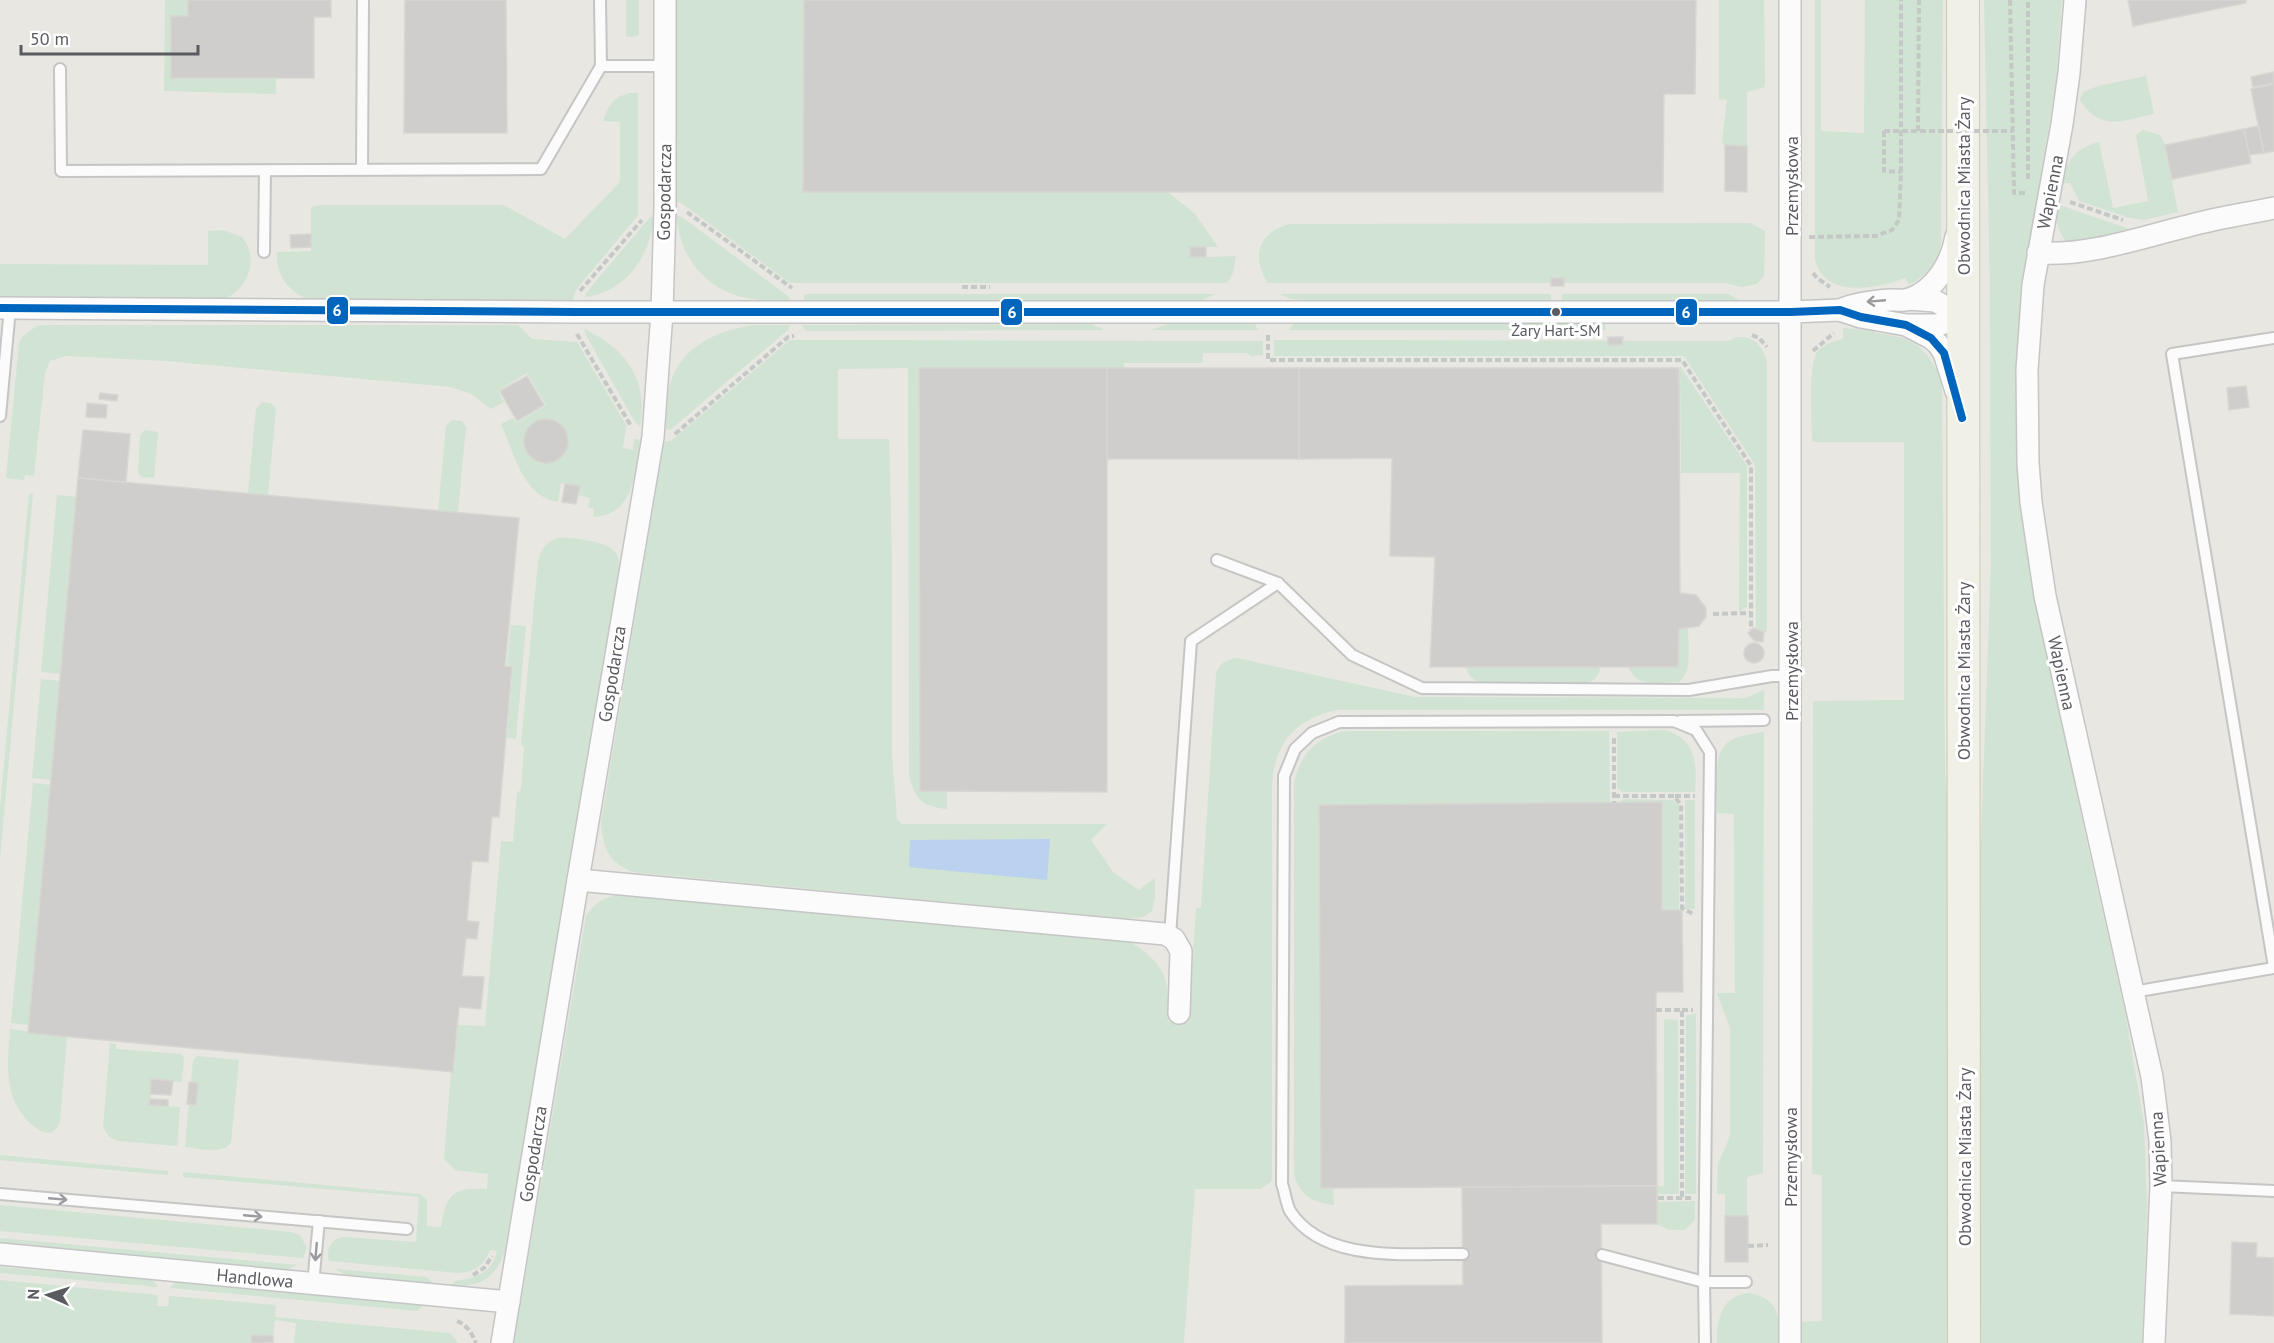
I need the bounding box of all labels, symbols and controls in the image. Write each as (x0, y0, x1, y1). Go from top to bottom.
scale bar (21, 18, 198, 56)
text: 50 m (30, 27, 69, 50)
street label: Obwodnica Miasta Żary (1952, 96, 1975, 275)
street label: Przemysłowa (1780, 136, 1803, 236)
street label: Gospodarcza (652, 143, 676, 241)
street label: Wapienna (2032, 153, 2068, 231)
line badge: 6 (326, 296, 349, 325)
one-way arrow (1866, 296, 1886, 307)
line badge: 6 (1000, 298, 1023, 326)
line badge: 6 (1675, 298, 1698, 326)
text: 6 (332, 300, 342, 320)
text: 6 (1007, 302, 1017, 322)
text: 6 (1681, 302, 1691, 322)
marker: Żary Hart-SM (1550, 306, 1562, 318)
place label: Żary Hart-SM (1511, 320, 1601, 340)
street label: Obwodnica Miasta Żary (1952, 581, 1975, 760)
street label: Przemysłowa (1780, 621, 1803, 721)
street label: Gospodarcza (593, 624, 631, 724)
street label: Wapienna (2043, 634, 2081, 712)
street label: Obwodnica Miasta Żary (1953, 1067, 1976, 1246)
street label: Gospodarcza (514, 1104, 552, 1204)
street label: Przemysłowa (1779, 1107, 1802, 1207)
street label: Wapienna (2145, 1111, 2171, 1187)
one-way arrow (48, 1194, 68, 1205)
one-way arrow (242, 1211, 262, 1222)
one-way arrow (310, 1242, 321, 1262)
street label: Handlowa (215, 1263, 295, 1293)
north arrow (18, 1265, 78, 1325)
text: N (23, 1288, 43, 1300)

